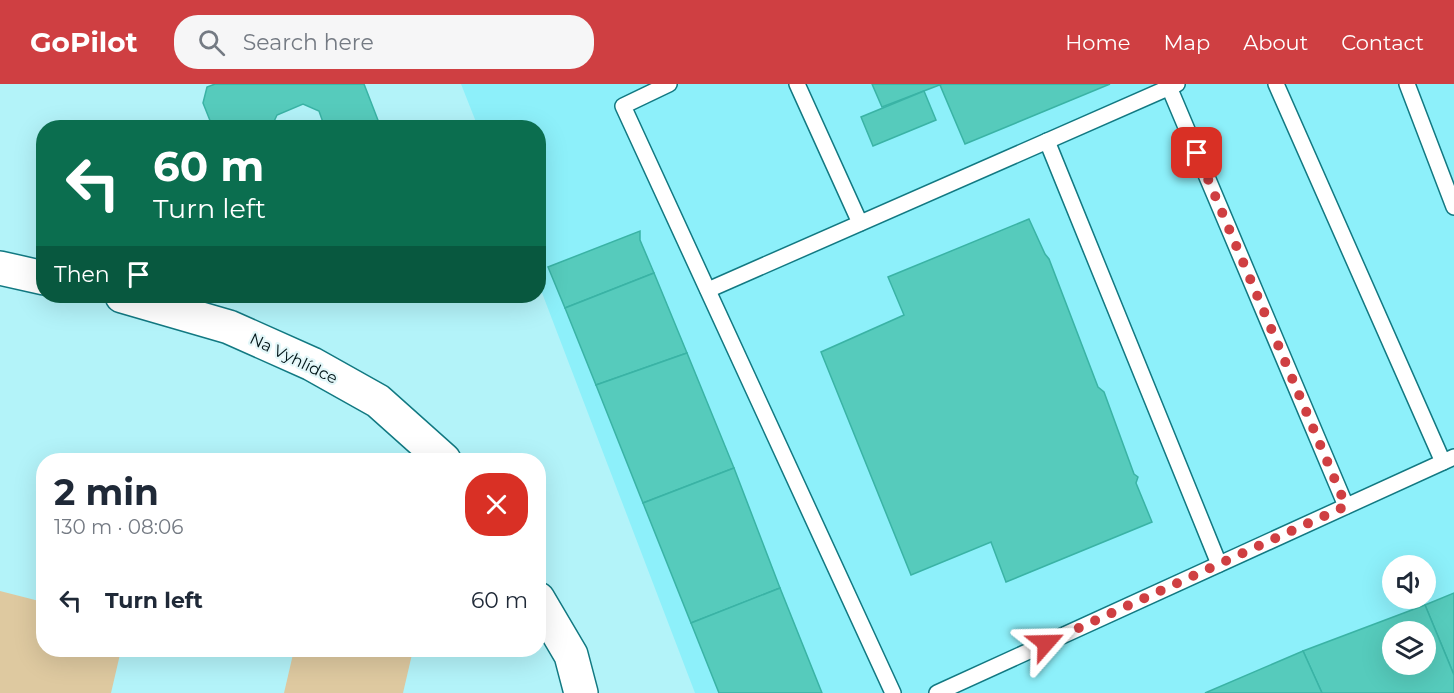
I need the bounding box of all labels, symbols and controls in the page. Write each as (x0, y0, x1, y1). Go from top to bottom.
search box (174, 15, 594, 69)
text: GoPilot (30, 25, 138, 59)
icon: search (195, 26, 228, 59)
text: Search here (243, 29, 374, 56)
text: Home (1065, 30, 1130, 55)
text: Map (1163, 30, 1210, 55)
text: About (1243, 30, 1308, 55)
text: Contact (1341, 30, 1424, 55)
pin (1171, 127, 1222, 178)
icon: arrive (1180, 136, 1213, 169)
text: 60 m (153, 140, 264, 192)
icon: left (54, 144, 132, 222)
text: Turn left (153, 192, 266, 225)
icon: arrive (122, 258, 155, 291)
text: Then (54, 261, 110, 288)
street label: Na Vyhlídce (247, 329, 341, 388)
text: 2 min (54, 470, 159, 514)
button: close (465, 473, 528, 536)
text: 130 m · 08:06 (54, 515, 183, 539)
map controls (1382, 555, 1436, 675)
button: sound (1382, 555, 1436, 609)
icon: left (54, 584, 87, 617)
text: Turn left (105, 587, 203, 614)
text: 60 m (471, 587, 528, 614)
position arrow (1014, 611, 1078, 675)
button: layers (1382, 621, 1436, 675)

